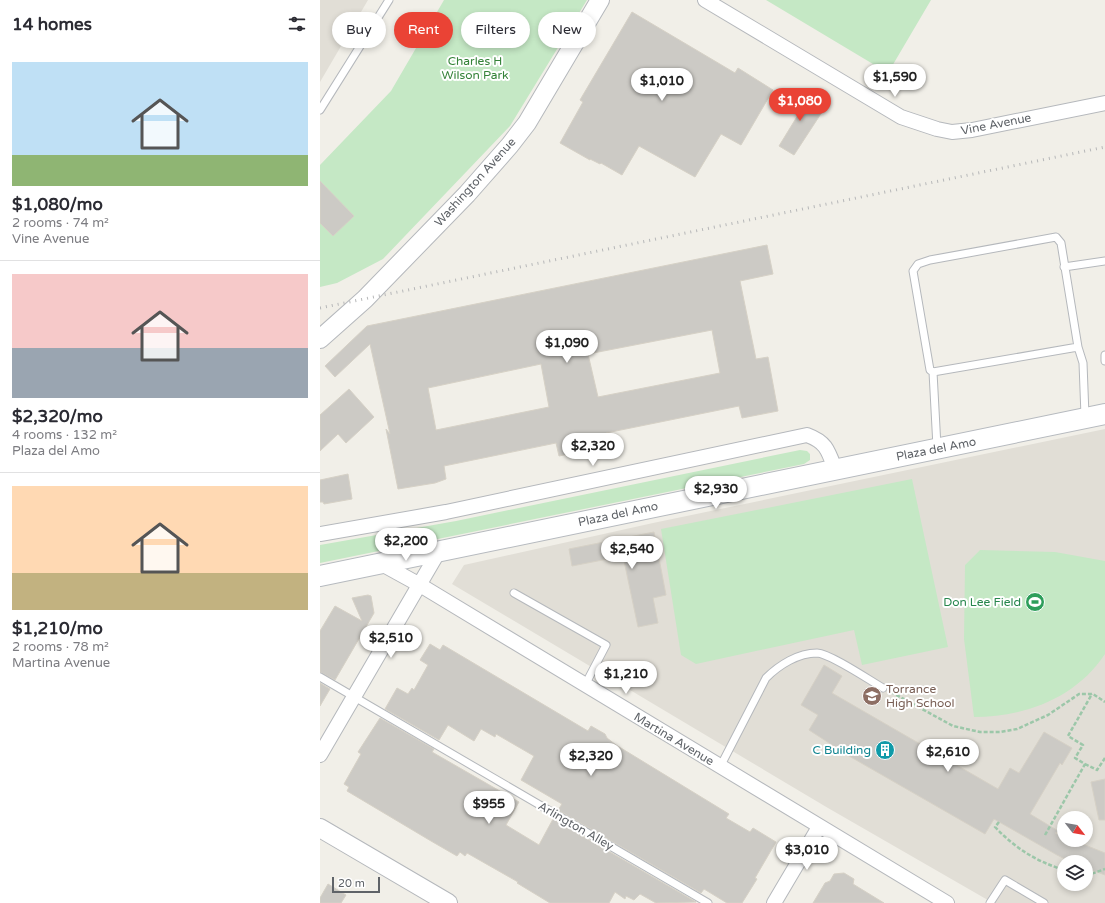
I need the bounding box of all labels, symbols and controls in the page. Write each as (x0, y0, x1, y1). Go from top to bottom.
chip: Buy (332, 12, 386, 48)
chip: Rent (394, 12, 453, 48)
chip: Filters (461, 12, 530, 48)
chip: New (538, 12, 596, 48)
icon: filters (286, 13, 308, 35)
text: 14 homes (12, 14, 92, 35)
park label: Charles H Wilson Park (441, 54, 509, 82)
pin: $1,590 (862, 64, 928, 98)
pin: $1,010 (629, 68, 695, 102)
text: $1,590 (873, 69, 917, 85)
text: $1,010 (640, 73, 684, 89)
icon: home (124, 88, 196, 160)
pin: $1,080 (767, 88, 833, 122)
text: $1,080 (778, 93, 822, 109)
street label: Vine Avenue (960, 110, 1033, 138)
street label: Washington Avenue (431, 135, 519, 229)
text: $1,080/mo (12, 194, 103, 215)
text: 2 rooms · 74 m² (12, 215, 109, 231)
text: Vine Avenue (12, 231, 89, 247)
icon: home (124, 300, 196, 372)
pin: $1,090 (534, 330, 600, 364)
text: $1,090 (545, 335, 589, 351)
text: $2,320/mo (12, 406, 103, 427)
text: 4 rooms · 132 m² (12, 427, 117, 443)
pin: $2,320 (560, 433, 626, 467)
street label: Plaza del Amo (895, 434, 977, 464)
text: $2,320 (571, 438, 615, 454)
text: Plaza del Amo (12, 443, 100, 459)
pin: $2,930 (683, 476, 749, 510)
text: $2,930 (694, 481, 738, 497)
street label: Plaza del Amo (577, 499, 659, 529)
icon: home (124, 512, 196, 584)
pin: $2,200 (373, 528, 439, 562)
text: $2,200 (384, 533, 428, 549)
pin: $2,540 (599, 536, 665, 570)
text: $2,540 (610, 541, 654, 557)
sports icon: Don Lee Field (1024, 591, 1046, 613)
place label: Don Lee Field (943, 595, 1021, 609)
text: $1,210/mo (12, 618, 103, 639)
pin: $2,510 (358, 625, 424, 659)
text: $2,510 (369, 630, 413, 646)
text: 2 rooms · 78 m² (12, 639, 109, 655)
text: Martina Avenue (12, 655, 110, 671)
pin: $1,210 (593, 661, 659, 695)
text: $1,210 (604, 666, 648, 682)
place label: Torrance High School (886, 682, 955, 710)
school or university icon: Torrance High School (861, 685, 883, 707)
street label: Martina Avenue (632, 710, 717, 768)
building icon: C Building (874, 739, 896, 761)
pin: $2,610 (915, 739, 981, 773)
pin: $2,320 (558, 743, 624, 777)
place label: C Building (813, 743, 871, 757)
text: $2,610 (926, 744, 970, 760)
text: $2,320 (569, 748, 613, 764)
pin: $955 (465, 791, 513, 825)
text: $955 (473, 796, 505, 812)
street label: Arlington Alley (536, 799, 617, 853)
north arrow (1057, 811, 1093, 847)
map controls (1057, 811, 1093, 891)
pin: $3,010 (774, 837, 840, 871)
text: $3,010 (785, 842, 829, 858)
button: layers (1057, 855, 1093, 891)
scale bar (332, 875, 380, 894)
text: 20 m (338, 877, 365, 890)

